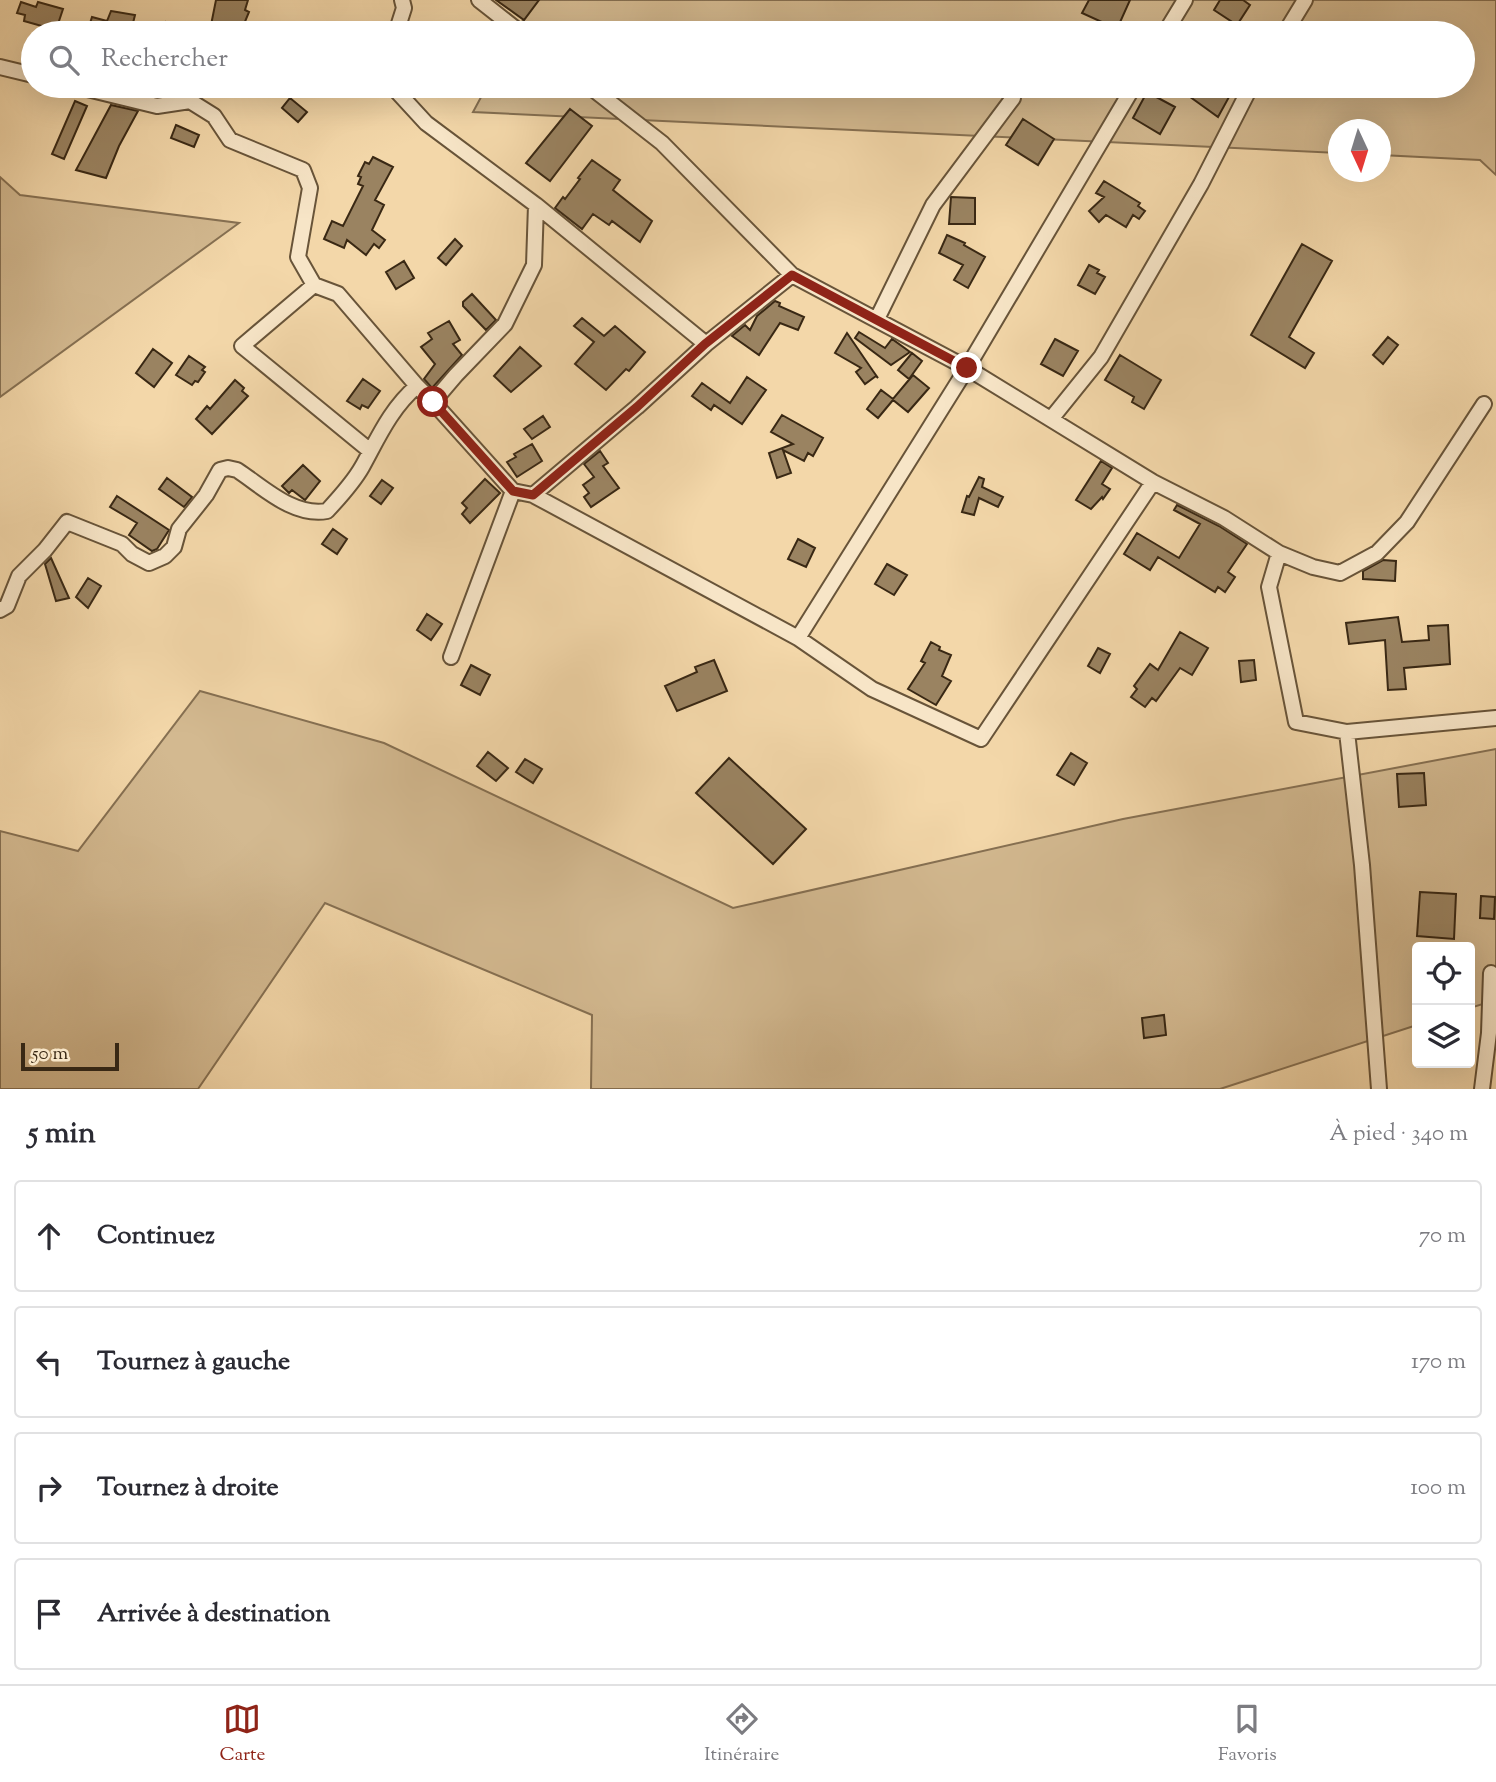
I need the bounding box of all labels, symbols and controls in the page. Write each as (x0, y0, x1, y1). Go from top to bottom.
search box (21, 21, 1475, 98)
icon: search (45, 41, 83, 79)
text: Rechercher (101, 41, 228, 78)
north arrow (1328, 119, 1391, 182)
route end (951, 352, 982, 383)
route start (417, 386, 448, 417)
map controls (1412, 942, 1475, 1068)
button: locate (1412, 942, 1475, 1005)
button: layers (1412, 1005, 1475, 1068)
scale bar (21, 1040, 119, 1072)
text: 50 m (32, 1041, 68, 1068)
text: 5 min (28, 1113, 96, 1156)
text: À pied · 340 m (1329, 1118, 1468, 1151)
icon: ahead (30, 1217, 68, 1255)
text: Continuez (97, 1218, 215, 1255)
text: 70 m (1419, 1220, 1466, 1253)
icon: left (30, 1343, 68, 1381)
text: Tournez à gauche (97, 1344, 290, 1381)
text: 170 m (1411, 1346, 1466, 1379)
icon: right (30, 1469, 68, 1507)
text: Tournez à droite (97, 1470, 279, 1507)
text: 100 m (1410, 1472, 1466, 1505)
icon: arrive (30, 1595, 68, 1633)
text: Arrivée à destination (97, 1596, 330, 1633)
tab: Carte (219, 1700, 265, 1769)
tab: Itinéraire (704, 1700, 779, 1769)
tab: Favoris (1218, 1700, 1277, 1769)

